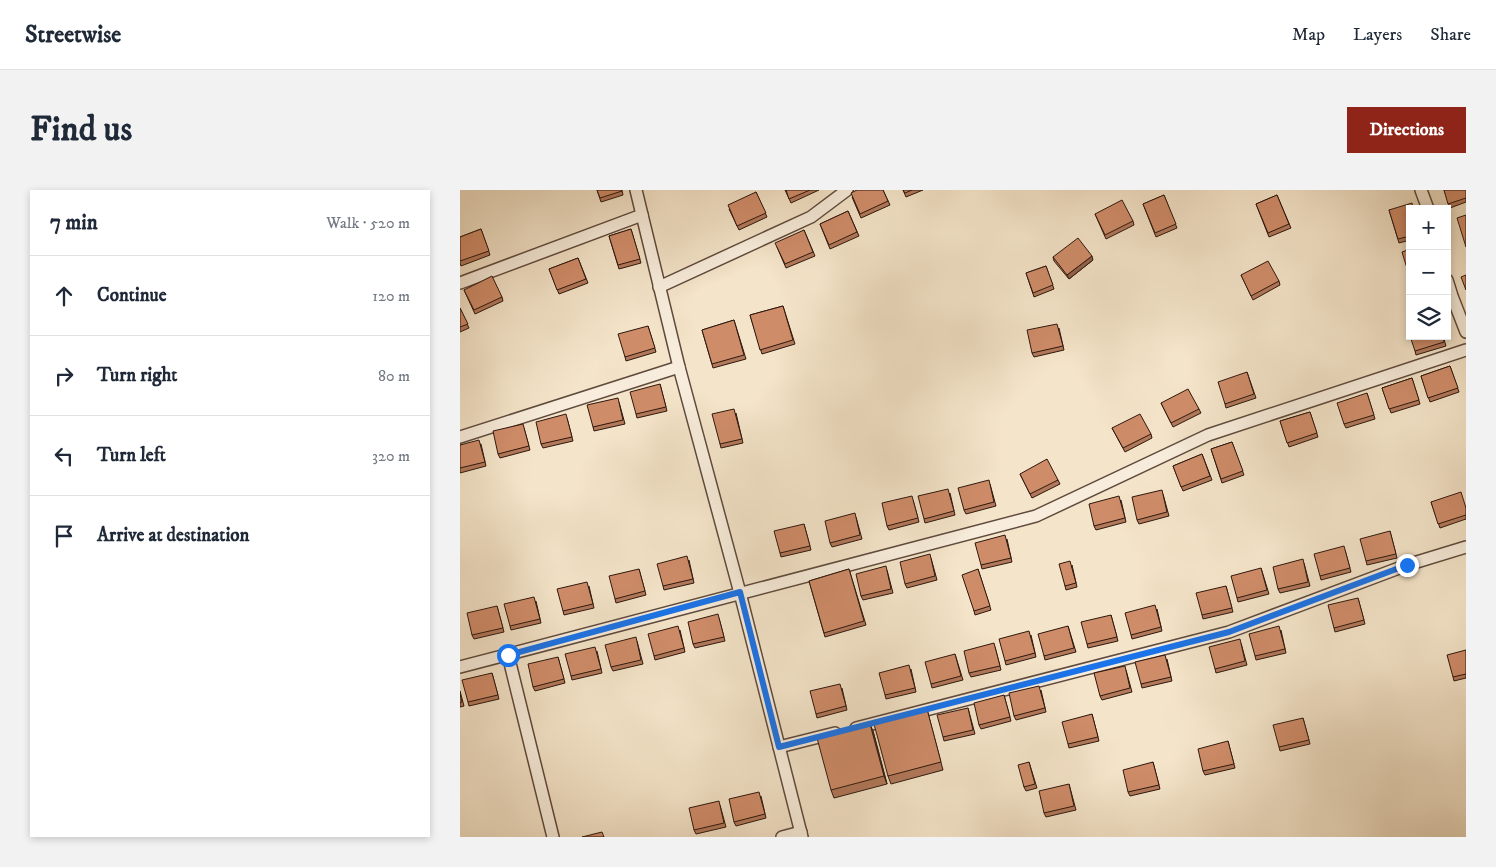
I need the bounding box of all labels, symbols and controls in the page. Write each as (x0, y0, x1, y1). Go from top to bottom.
text: Streetwise (25, 20, 121, 50)
text: Map (1292, 24, 1325, 46)
text: Layers (1353, 24, 1402, 46)
text: Share (1430, 24, 1471, 46)
button: Directions (1347, 107, 1466, 153)
text: Find us (30, 108, 132, 152)
map controls (1406, 205, 1451, 340)
button: + (1406, 205, 1451, 250)
text: 7 min (50, 210, 98, 236)
text: Walk · 520 m (326, 213, 410, 233)
button: − (1406, 250, 1451, 295)
icon: ahead (50, 282, 78, 310)
text: Continue (97, 284, 167, 307)
text: 120 m (372, 286, 410, 306)
button: layers (1406, 295, 1451, 340)
icon: right (50, 362, 78, 390)
text: Turn right (97, 364, 177, 387)
text: 80 m (378, 366, 410, 386)
icon: left (50, 442, 78, 470)
text: Turn left (97, 444, 166, 467)
text: 320 m (372, 446, 410, 466)
icon: arrive (50, 522, 78, 550)
text: Arrive at destination (97, 524, 249, 547)
route end (1396, 554, 1419, 577)
route start (497, 644, 520, 667)

